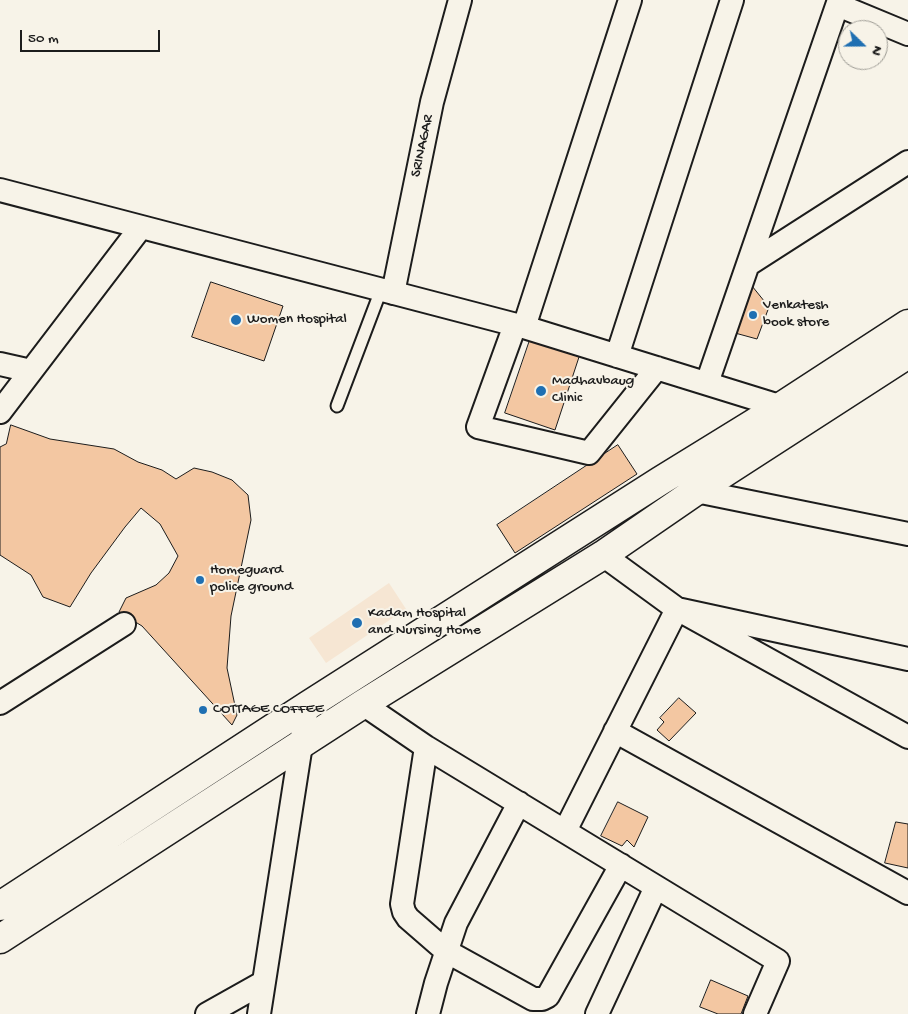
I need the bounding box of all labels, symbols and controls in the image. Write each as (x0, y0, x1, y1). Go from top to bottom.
scale bar (22, 20, 162, 52)
north arrow (838, 20, 888, 70)
text: 50 m (28, 30, 59, 48)
text: N (867, 43, 886, 58)
street label: SRINAGAR (408, 113, 438, 179)
place label: Venkatesh book store (763, 297, 829, 332)
marker: Venkatesh book store (747, 309, 759, 321)
place label: Women Hospital (247, 311, 347, 329)
marker: Women Hospital (229, 313, 243, 327)
place label: Madhavbaug Clinic (552, 373, 634, 408)
marker: Madhavbaug Clinic (534, 384, 548, 398)
place label: Homeguard police ground (210, 562, 293, 597)
marker: Homeguard police ground (194, 574, 206, 586)
place label: Kadam Hospital and Nursing Home (368, 605, 481, 640)
marker: Kadam Hospital and Nursing Home (350, 616, 364, 630)
place label: COTTAGE COFFEE (213, 701, 324, 719)
marker: COTTAGE COFFEE (197, 704, 209, 716)

